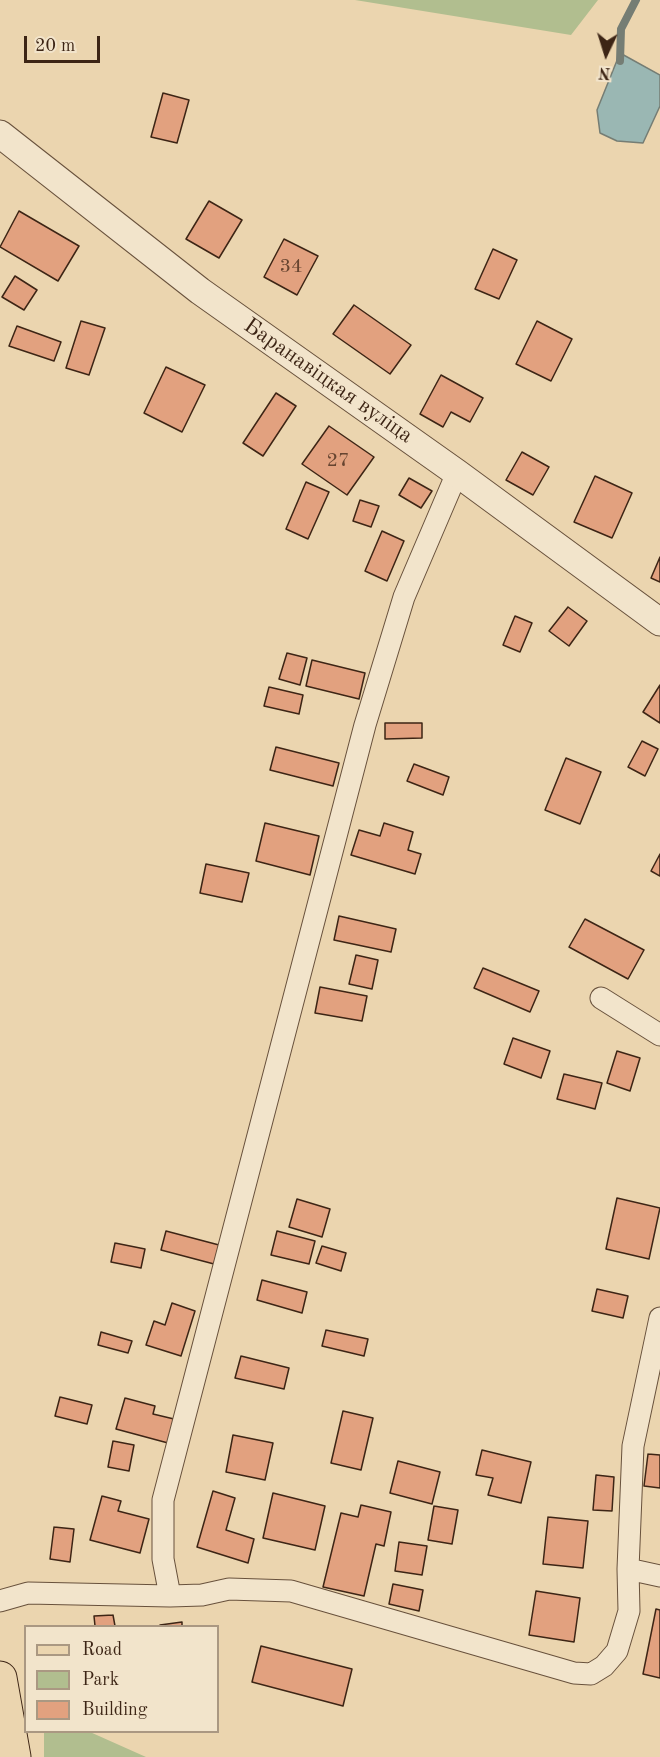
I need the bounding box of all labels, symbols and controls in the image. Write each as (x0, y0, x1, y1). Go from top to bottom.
scale bar (27, 24, 104, 62)
north arrow (576, 24, 636, 84)
text: 20 m (35, 37, 75, 55)
text: N (598, 64, 611, 80)
house number: 34 (279, 255, 303, 279)
street label: Баранавіцкая вуліца (238, 313, 418, 449)
house number: 27 (326, 449, 350, 473)
legend (24, 1625, 219, 1733)
text: Road (82, 1641, 122, 1659)
text: Park (82, 1671, 119, 1689)
text: Building (82, 1701, 147, 1719)

